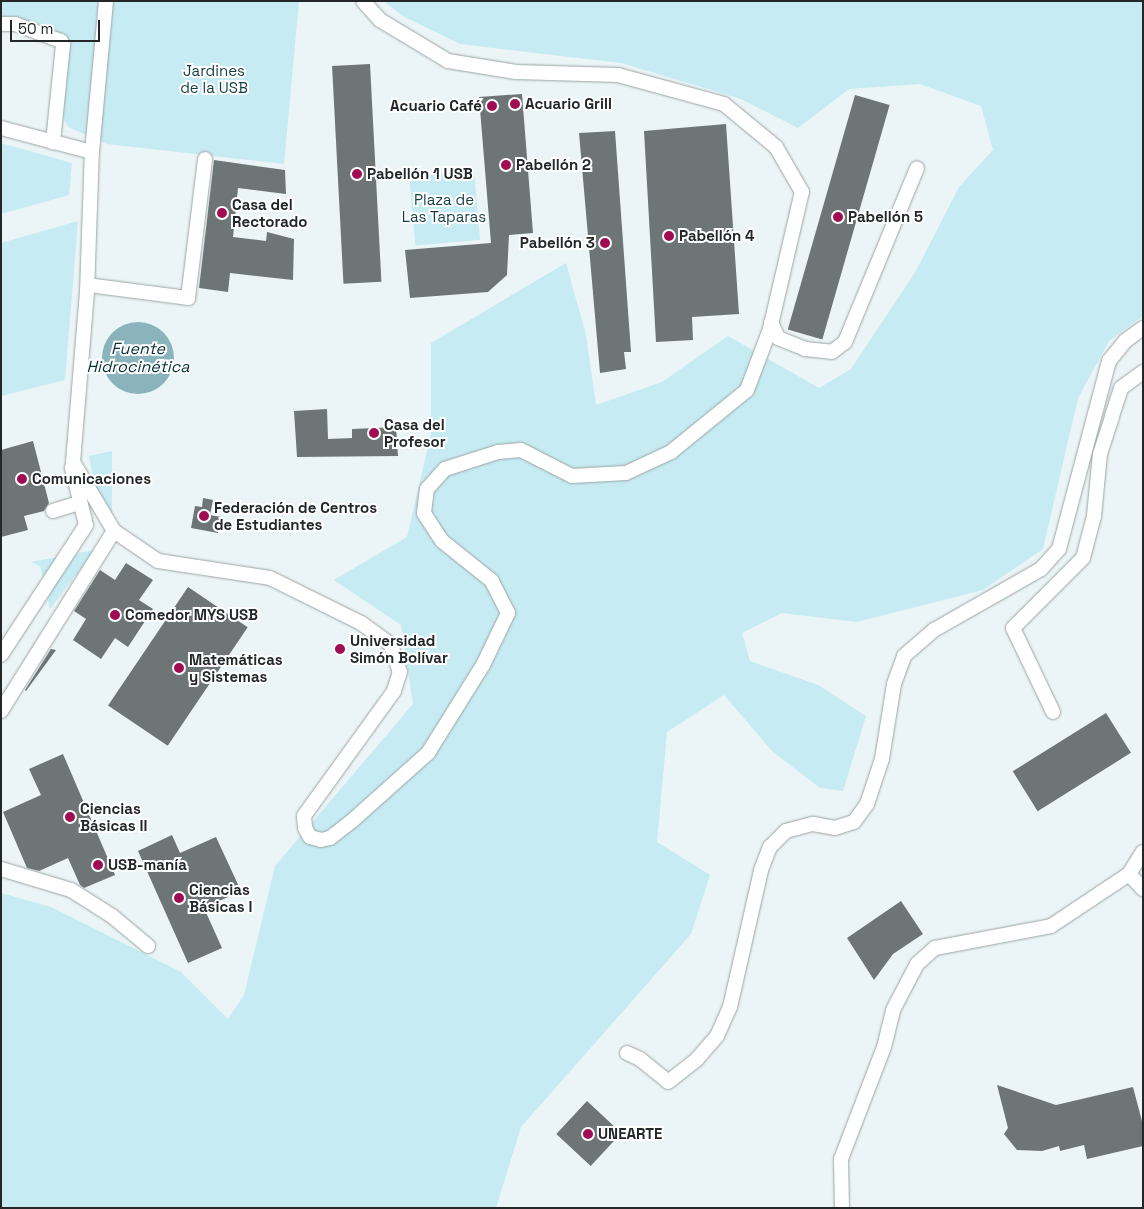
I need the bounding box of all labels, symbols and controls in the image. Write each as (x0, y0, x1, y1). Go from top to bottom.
scale bar (12, 10, 102, 42)
text: 50 m (18, 19, 53, 38)
park label: Jardines de la USB (180, 61, 248, 96)
place label: Acuario Grill (525, 95, 612, 113)
place label: Acuario Café (390, 97, 482, 115)
marker: Acuario Grill (509, 98, 521, 110)
marker: Acuario Café (486, 100, 498, 112)
place label: Pabellón 2 (516, 156, 591, 174)
marker: Pabellón 2 (500, 159, 512, 171)
place label: Pabellón 1 USB (367, 165, 473, 183)
marker: Pabellón 1 USB (351, 168, 363, 180)
park label: Plaza de Las Taparas (402, 190, 486, 225)
place label: Casa del Rectorado (232, 195, 307, 230)
marker: Casa del Rectorado (216, 207, 228, 219)
place label: Pabellón 5 (848, 208, 923, 226)
marker: Pabellón 5 (832, 211, 844, 223)
place label: Pabellón 4 (679, 227, 755, 245)
marker: Pabellón 4 (663, 230, 675, 242)
place label: Pabellón 3 (520, 234, 595, 252)
marker: Pabellón 3 (599, 237, 611, 249)
water label: Fuente Hidrocinética (87, 339, 189, 377)
place label: Casa del Profesor (384, 415, 446, 450)
marker: Casa del Profesor (368, 427, 380, 439)
place label: Comunicaciones (32, 470, 151, 488)
marker: Comunicaciones (16, 473, 28, 485)
place label: Federación de Centros de Estudiantes (214, 498, 377, 533)
marker: Federación de Centros de Estudiantes (198, 510, 210, 522)
place label: Comedor MYS USB (125, 606, 258, 624)
marker: Comedor MYS USB (109, 609, 121, 621)
place label: Universidad Simón Bolívar (350, 631, 448, 666)
marker: Universidad Simón Bolívar (334, 643, 346, 655)
place label: Matemáticas y Sistemas (189, 650, 283, 685)
marker: Matemáticas y Sistemas (173, 662, 185, 674)
place label: Ciencias Básicas II (80, 799, 147, 834)
marker: Ciencias Básicas II (64, 811, 76, 823)
place label: USB-manía (108, 856, 187, 874)
marker: USB-manía (92, 859, 104, 871)
place label: Ciencias Básicas I (189, 880, 252, 915)
marker: Ciencias Básicas I (173, 892, 185, 904)
place label: UNEARTE (598, 1125, 662, 1143)
marker: UNEARTE (582, 1128, 594, 1140)

